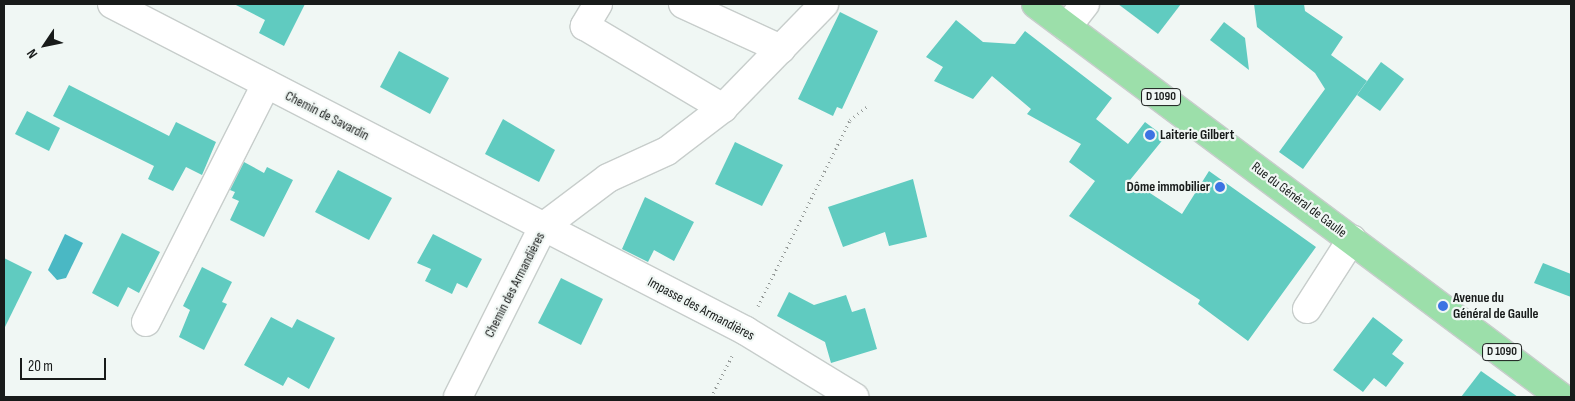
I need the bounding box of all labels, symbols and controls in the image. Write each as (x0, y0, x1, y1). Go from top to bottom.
north arrow (20, 20, 70, 70)
text: N (23, 46, 41, 62)
street label: Chemin de Savardin (282, 88, 372, 144)
road number: D 1090 (1141, 88, 1181, 106)
place label: Laiterie Gilbert (1160, 127, 1234, 143)
marker: Laiterie Gilbert (1144, 129, 1156, 141)
street label: Rue du Général de Gaulle (1248, 159, 1350, 241)
place label: Dôme immobilier (1127, 179, 1210, 195)
marker: Dôme immobilier (1214, 181, 1226, 193)
street label: Chemin des Armandières (481, 229, 549, 341)
street label: Impasse des Armandières (645, 274, 757, 344)
place label: Avenue du Général de Gaulle (1453, 290, 1538, 322)
marker: Avenue du Général de Gaulle (1437, 300, 1449, 312)
road number: D 1090 (1482, 342, 1522, 362)
scale bar (22, 348, 109, 380)
text: 20 m (28, 357, 53, 376)

